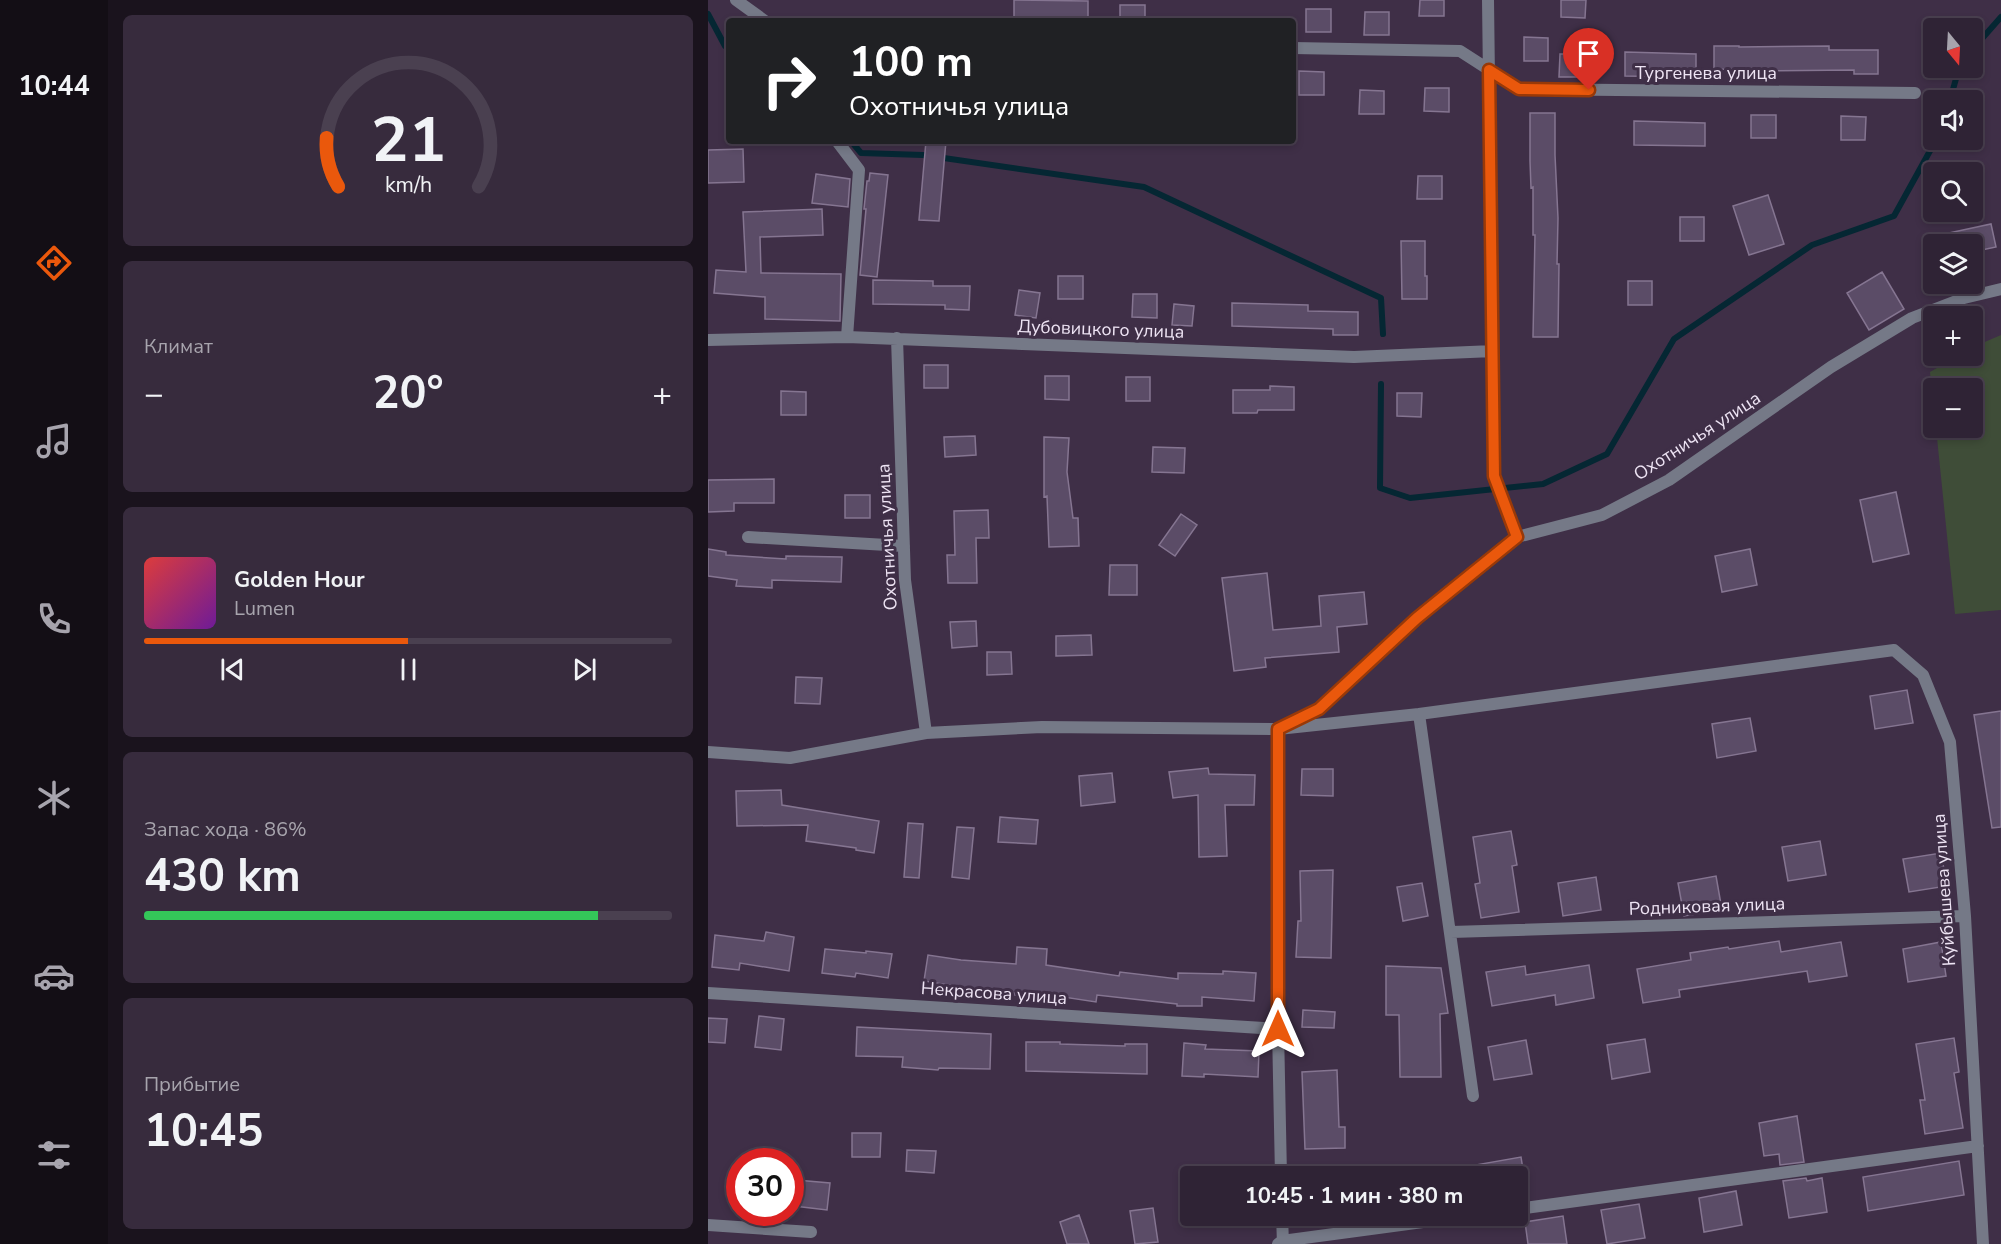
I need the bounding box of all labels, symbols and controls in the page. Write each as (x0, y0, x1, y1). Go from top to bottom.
north arrow (1923, 18, 1983, 78)
map controls (1923, 18, 1983, 438)
pin (1563, 28, 1614, 90)
text: 100 m (849, 34, 973, 91)
icon: arrive (1572, 37, 1605, 70)
icon: right (750, 42, 828, 120)
street label: Тургенева улица (1635, 61, 1777, 85)
text: 10:44 (18, 68, 90, 105)
text: Охотничья улица (849, 88, 1069, 125)
button: sound (1923, 90, 1983, 150)
text: 21 (371, 99, 445, 184)
button: search (1923, 162, 1983, 222)
text: km/h (384, 171, 432, 201)
button: layers (1923, 234, 1983, 294)
icon: directions (33, 242, 75, 284)
button: + (1923, 306, 1983, 366)
street label: Дубовицкого улица (1017, 314, 1185, 344)
text: Климат (144, 333, 213, 360)
text: 20° (372, 363, 444, 424)
text: − (144, 372, 164, 417)
text: + (652, 372, 672, 417)
button: − (1923, 378, 1983, 438)
street label: Охотничья улица (1629, 386, 1765, 486)
icon: music (33, 420, 75, 462)
street label: Охотничья улица (871, 463, 903, 611)
text: Golden Hour (234, 565, 365, 595)
text: Lumen (234, 595, 295, 622)
icon: phone (33, 598, 75, 640)
icon: previous (216, 653, 249, 686)
icon: pause (392, 653, 425, 686)
icon: next (568, 653, 601, 686)
icon: climate (33, 777, 75, 819)
street label: Куйбышева улица (1927, 813, 1961, 967)
text: Запас хода · 86% (144, 816, 307, 843)
text: 430 km (144, 846, 301, 907)
street label: Родниковая улица (1628, 891, 1786, 921)
icon: car (33, 955, 75, 997)
street label: Некрасова улица (920, 976, 1068, 1010)
position arrow (1246, 997, 1310, 1061)
text: Прибытие (144, 1071, 240, 1098)
text: 10:45 (144, 1101, 263, 1162)
icon: filters (33, 1134, 75, 1176)
speed limit sign: 30 (726, 1148, 804, 1226)
text: 10:45 · 1 мин · 380 m (1245, 1181, 1463, 1211)

